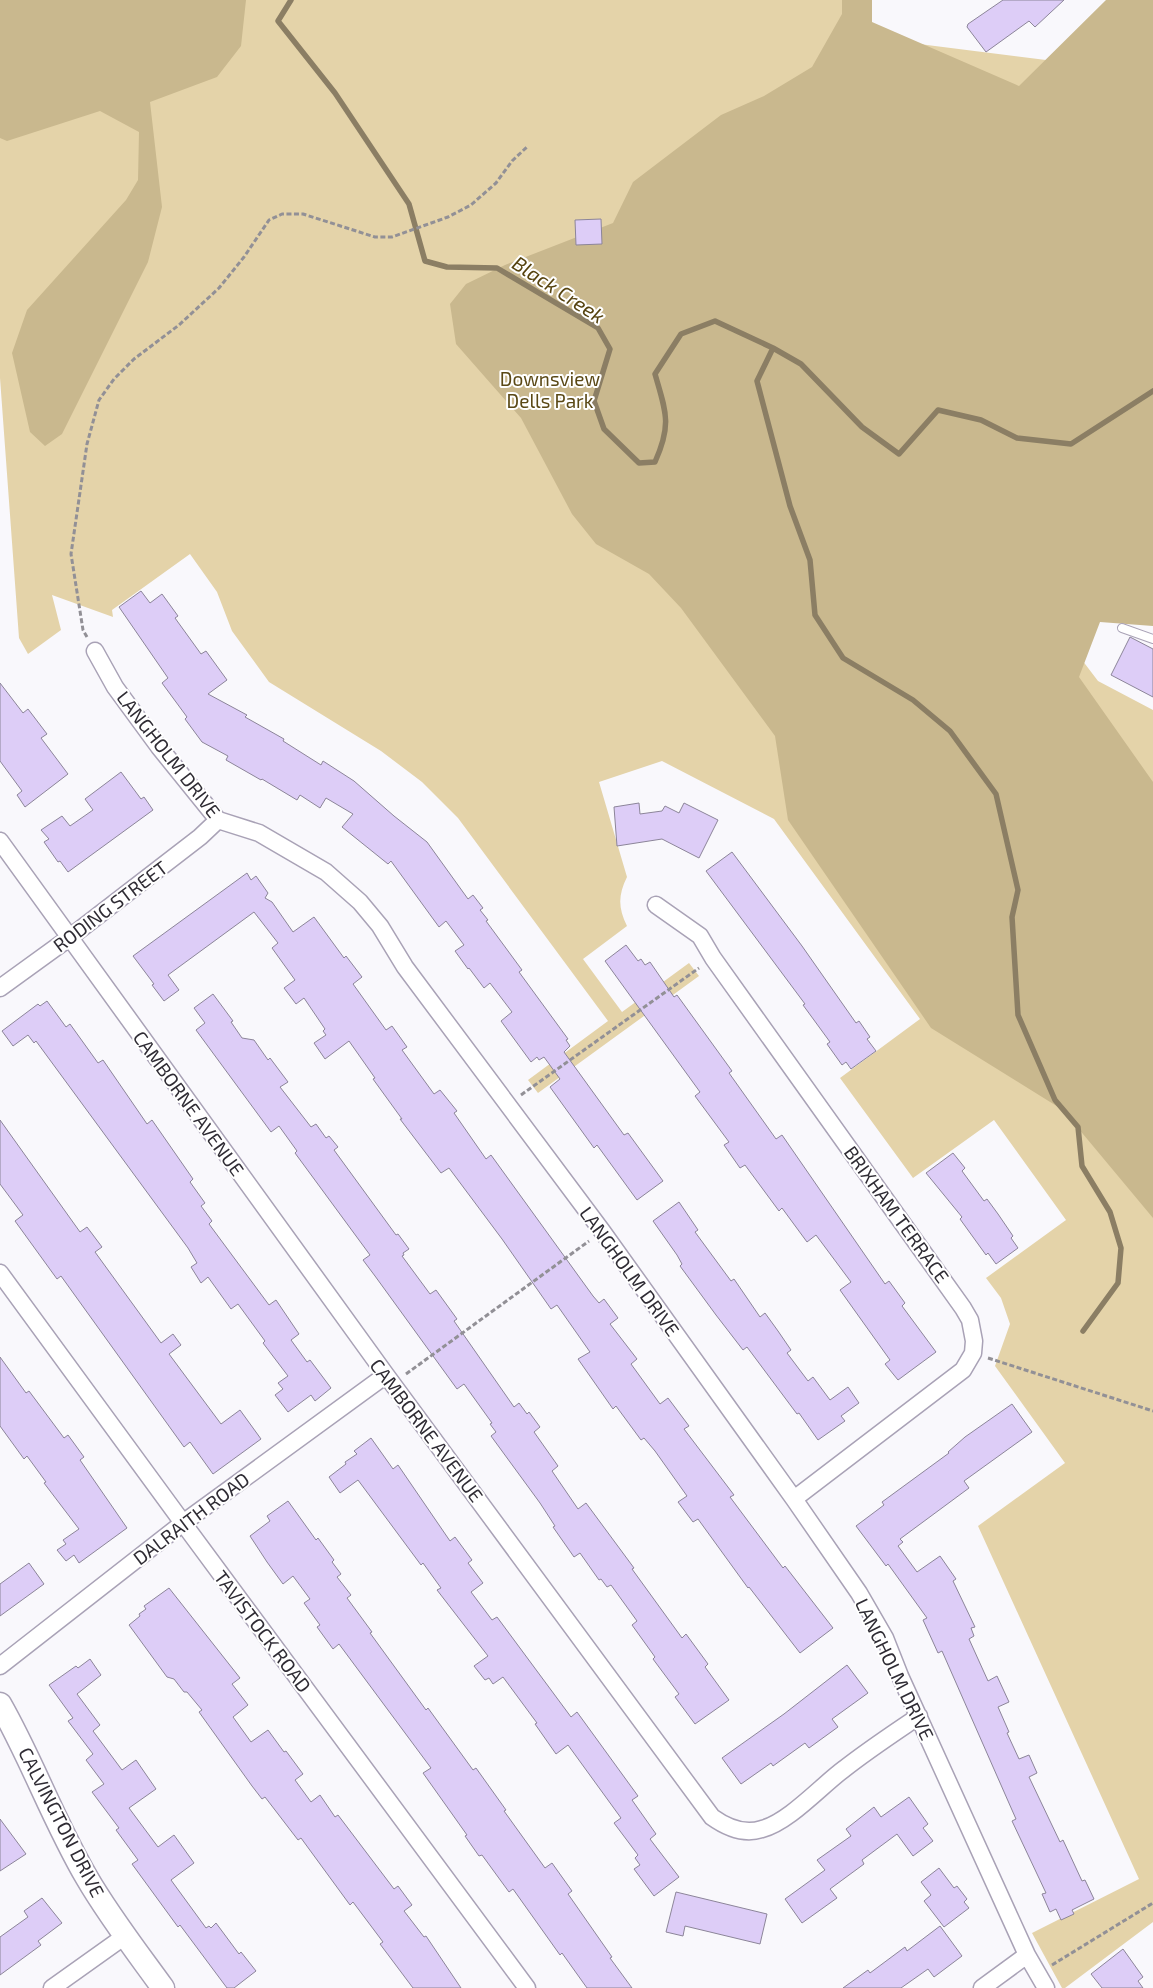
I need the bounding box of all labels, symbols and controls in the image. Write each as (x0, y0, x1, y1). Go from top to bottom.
water label: Black Creek (508, 250, 610, 328)
park label: Downsview Dells Park (500, 367, 600, 412)
street label: LANGHOLM DRIVE (112, 686, 226, 822)
street label: RODING STREET (48, 855, 172, 957)
street label: CAMBORNE AVENUE (129, 1026, 249, 1180)
street label: BRIXHAM TERRACE (840, 1141, 954, 1287)
street label: LANGHOLM DRIVE (575, 1202, 685, 1340)
street label: CAMBORNE AVENUE (366, 1354, 488, 1506)
street label: DALRAITH ROAD (128, 1467, 254, 1569)
street label: TAVISTOCK ROAD (210, 1566, 316, 1696)
street label: LANGHOLM DRIVE (851, 1595, 939, 1743)
street label: CALVINGTON DRIVE (14, 1743, 110, 1901)

